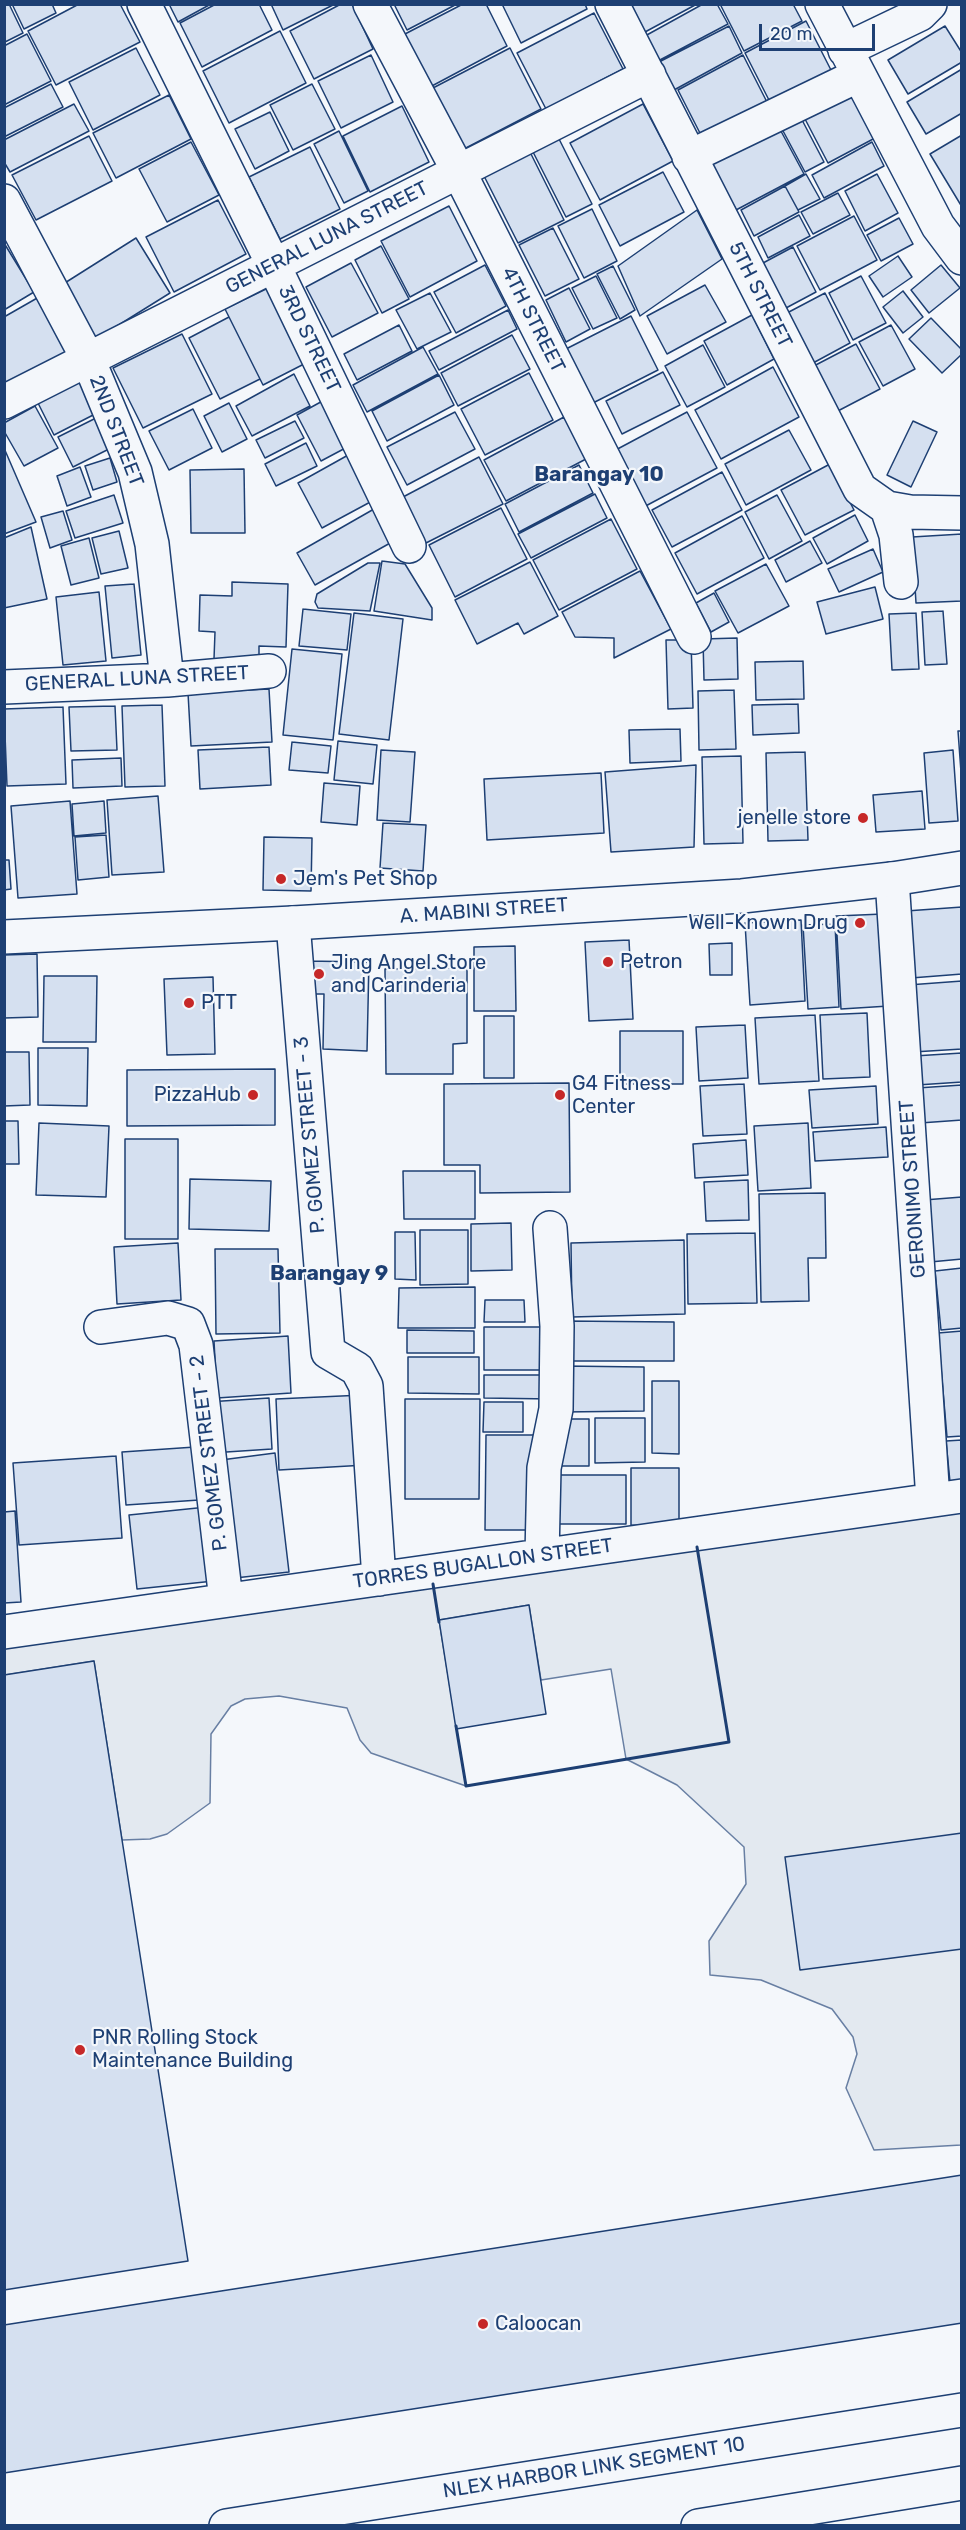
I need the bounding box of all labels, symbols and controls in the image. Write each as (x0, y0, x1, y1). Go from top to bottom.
scale bar (762, 12, 878, 50)
text: 20 m (770, 23, 812, 45)
street label: GENERAL LUNA STREET (222, 176, 432, 300)
street label: 5TH STREET (723, 238, 797, 352)
street label: 4TH STREET (496, 263, 570, 377)
street label: 3RD STREET (273, 281, 345, 397)
street label: 2ND STREET (84, 372, 148, 490)
district label: Barangay 10 (534, 462, 664, 488)
street label: GENERAL LUNA STREET (24, 661, 250, 697)
place label: jenelle store (737, 806, 851, 830)
marker: jenelle store (856, 811, 870, 825)
place label: Jem's Pet Shop (293, 867, 438, 891)
marker: Jem's Pet Shop (274, 872, 288, 886)
street label: A. MABINI STREET (399, 893, 569, 929)
place label: Well-Known Drug (688, 911, 848, 935)
marker: Well-Known Drug (853, 916, 867, 930)
place label: Petron (620, 950, 683, 974)
place label: Jing Angel Store and Carinderia (331, 951, 486, 998)
marker: Petron (601, 955, 615, 969)
marker: Jing Angel Store and Carinderia (312, 967, 326, 981)
place label: PTT (201, 991, 237, 1015)
marker: PTT (182, 996, 196, 1010)
street label: P. GOMEZ STREET - 3 (289, 1035, 331, 1235)
place label: G4 Fitness Center (572, 1072, 671, 1119)
place label: PizzaHub (154, 1083, 241, 1107)
marker: PizzaHub (246, 1088, 260, 1102)
marker: G4 Fitness Center (553, 1088, 567, 1102)
street label: GERONIMO STREET (895, 1099, 931, 1279)
district label: Barangay 9 (270, 1261, 388, 1287)
street label: P. GOMEZ STREET - 2 (185, 1354, 233, 1552)
street label: TORRES BUGALLON STREET (352, 1534, 614, 1594)
place label: PNR Rolling Stock Maintenance Building (92, 2026, 293, 2073)
marker: PNR Rolling Stock Maintenance Building (73, 2043, 87, 2057)
place label: Caloocan (495, 2312, 581, 2336)
marker: Caloocan (476, 2317, 490, 2331)
street label: NLEX HARBOR LINK SEGMENT 10 (441, 2432, 747, 2504)

